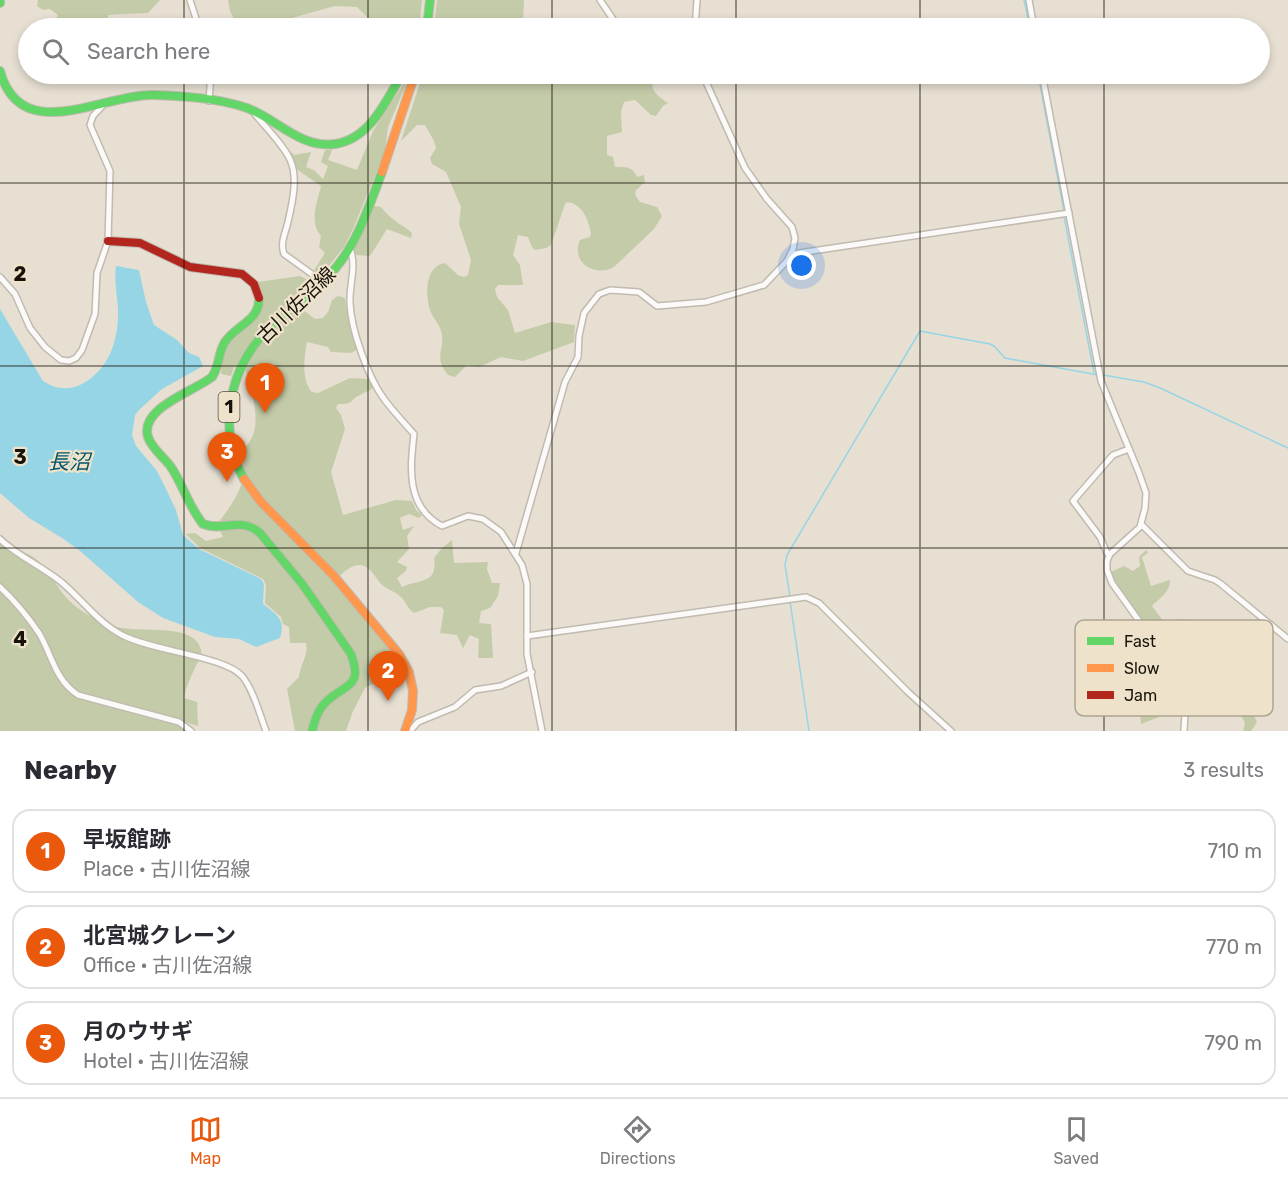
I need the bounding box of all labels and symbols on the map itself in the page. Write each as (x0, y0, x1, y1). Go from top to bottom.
your location (787, 251, 816, 280)
text: 2 (14, 262, 27, 286)
street label: 古川佐沼線 (252, 262, 340, 348)
pin: 1 (246, 364, 284, 413)
road number: 1 (218, 392, 240, 422)
pin: 3 (208, 432, 246, 482)
text: 3 (13, 445, 27, 469)
water label: 長沼 (48, 449, 93, 474)
legend (1075, 620, 1273, 716)
text: 4 (13, 627, 27, 651)
text: Fast (1124, 632, 1156, 651)
pin: 2 (368, 652, 408, 701)
text: Slow (1124, 659, 1160, 678)
text: Jam (1124, 686, 1157, 705)

